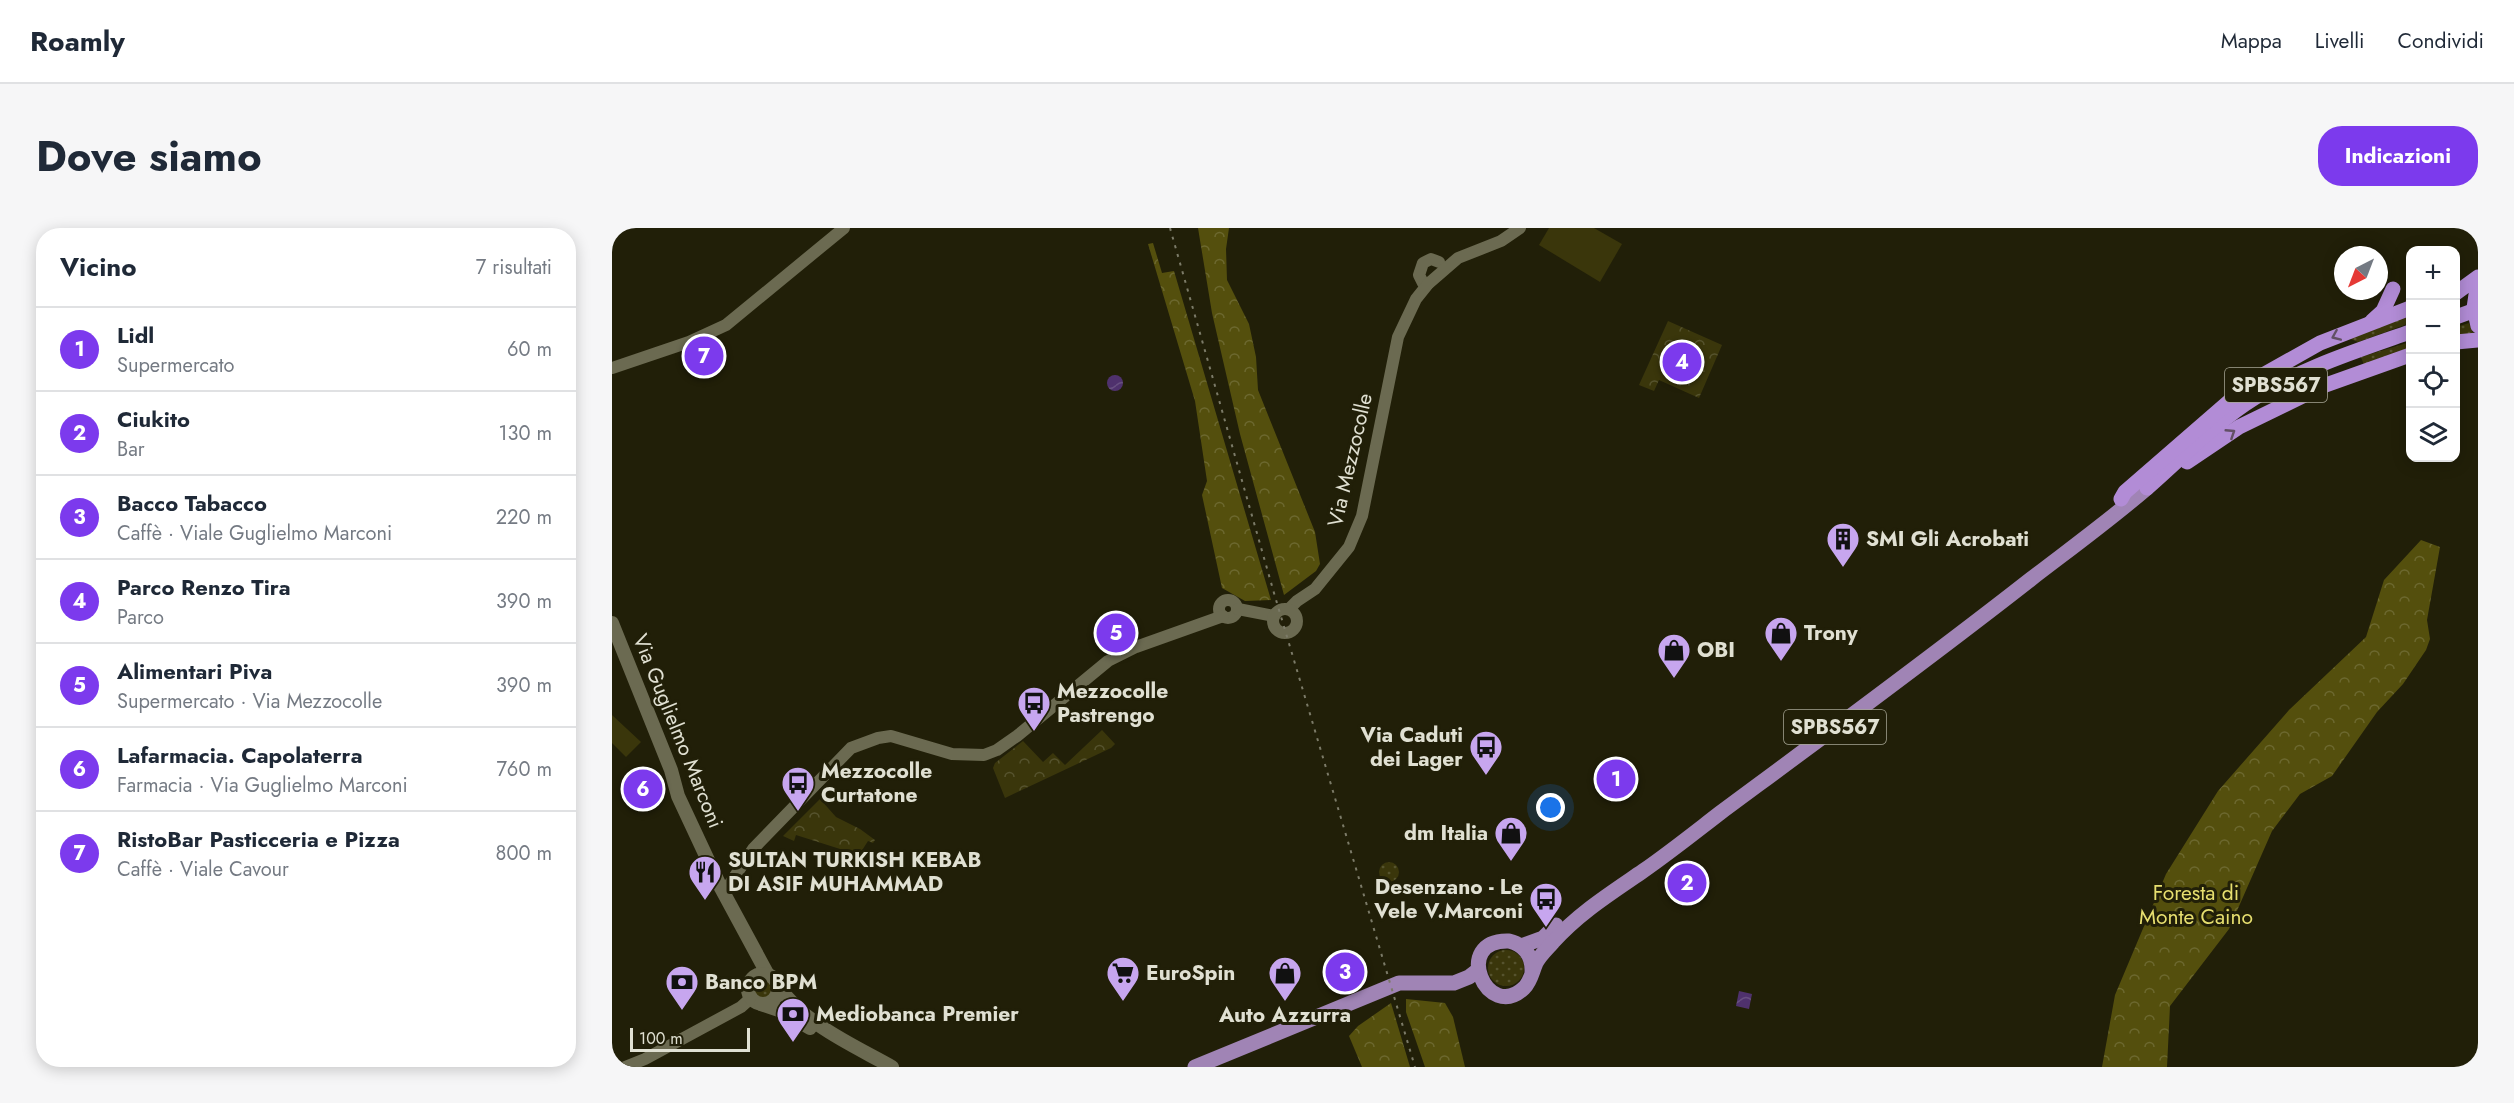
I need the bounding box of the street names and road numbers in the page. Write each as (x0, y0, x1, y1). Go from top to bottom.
road number: SPBS567 (2225, 368, 2327, 402)
street label: Via Mezzocolle (1320, 390, 1380, 530)
street label: Via Guglielmo Marconi (625, 629, 731, 833)
road number: SPBS567 (1784, 710, 1886, 744)

